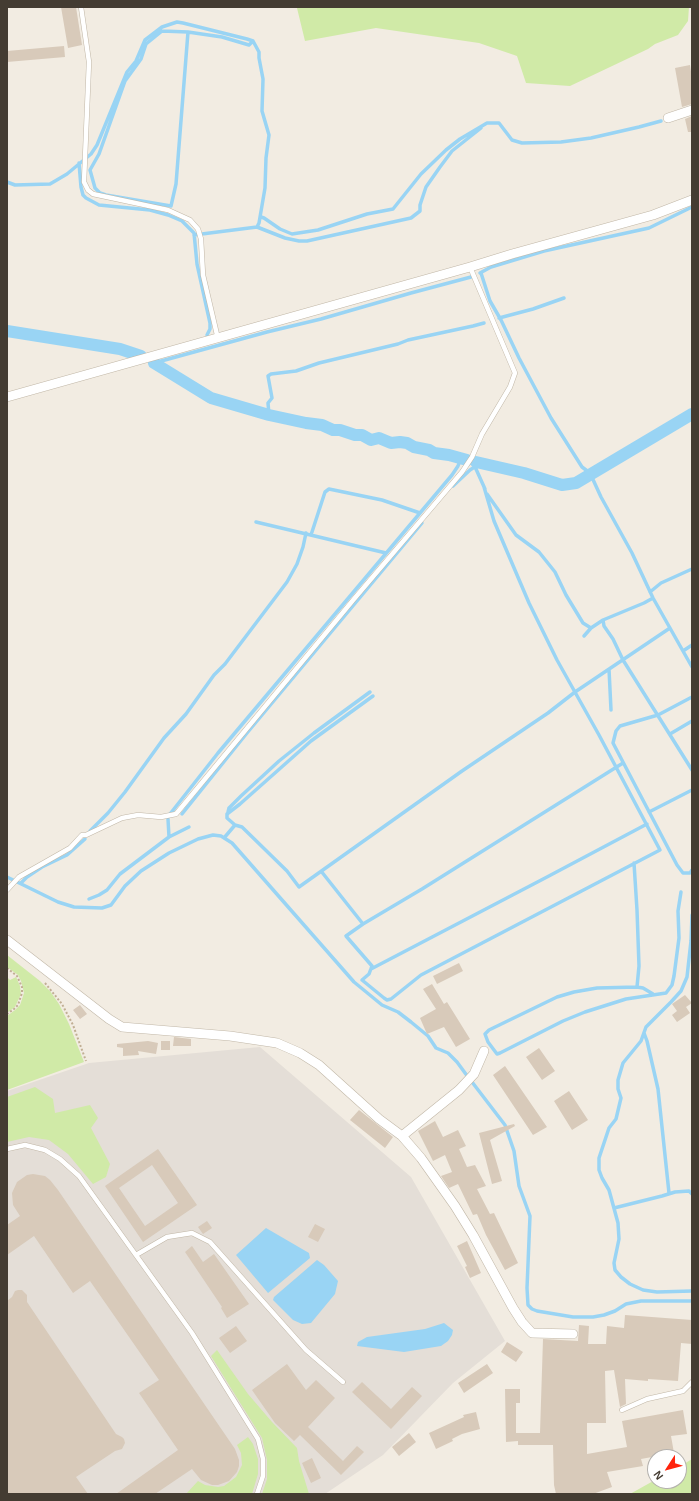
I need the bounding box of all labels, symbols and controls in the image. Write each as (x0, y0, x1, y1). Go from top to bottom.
north arrow (647, 1449, 687, 1489)
text: N (651, 1469, 665, 1482)

